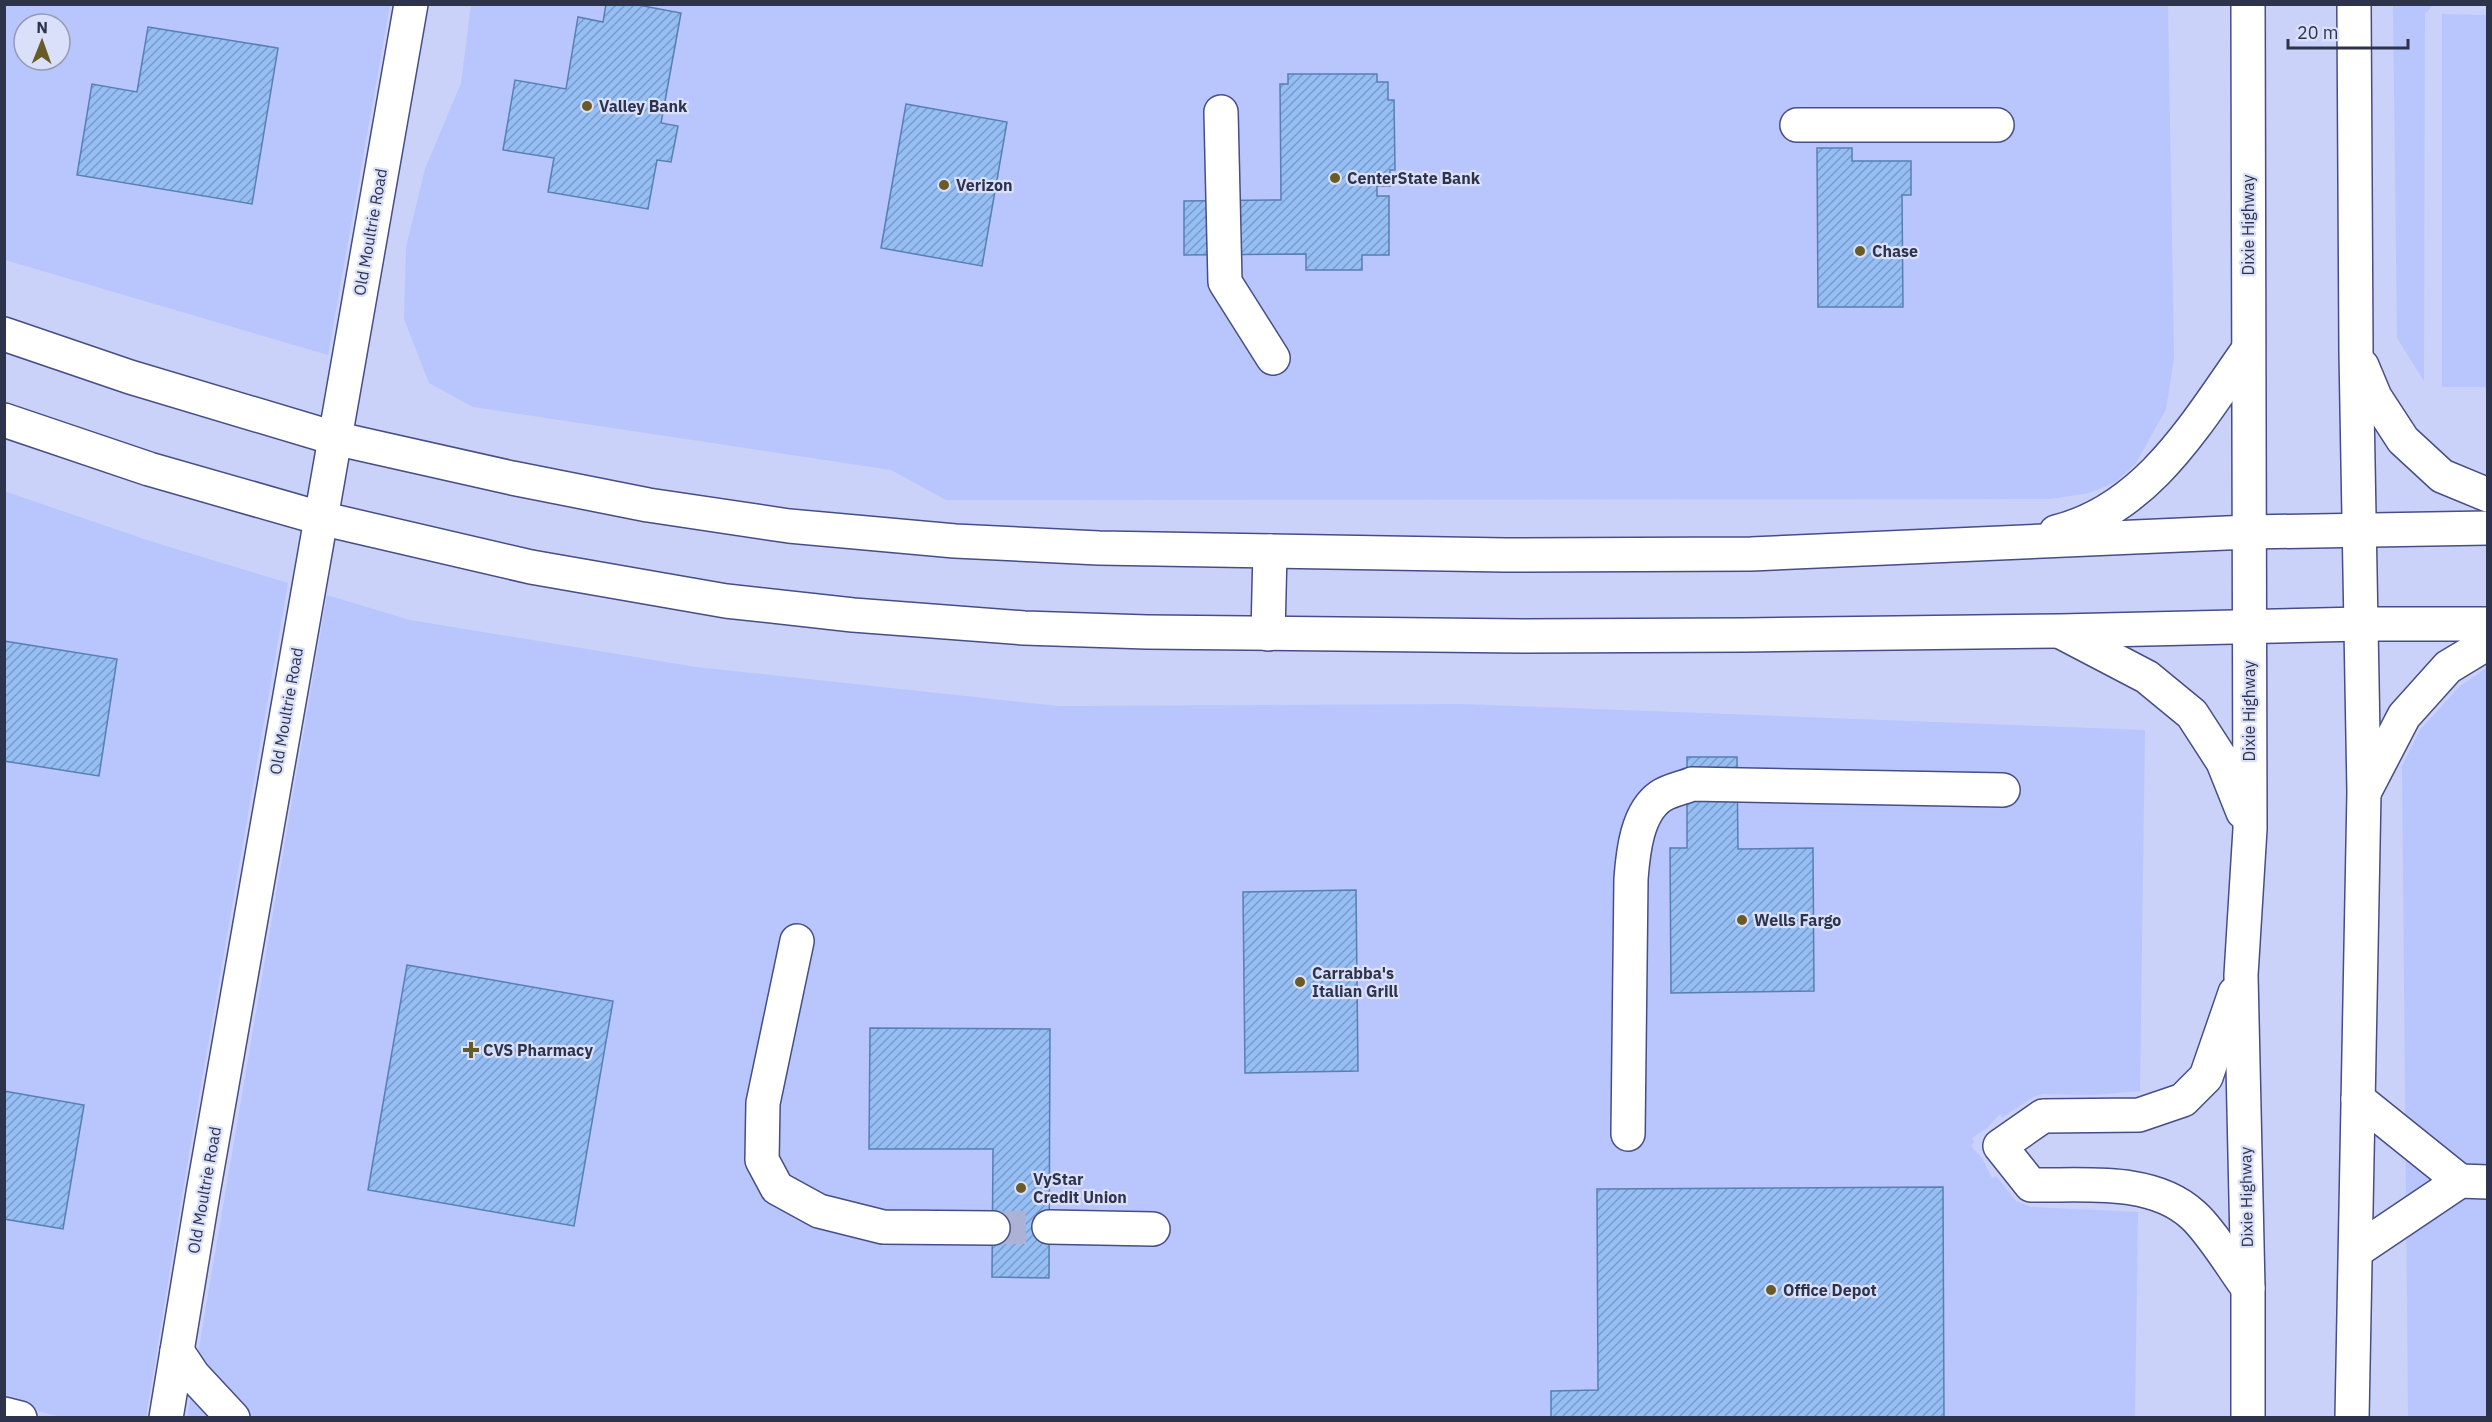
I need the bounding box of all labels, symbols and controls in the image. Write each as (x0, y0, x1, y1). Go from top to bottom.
north arrow (12, 12, 72, 72)
scale bar (2288, 12, 2408, 50)
text: N (36, 17, 48, 37)
text: 20 m (2297, 21, 2339, 44)
place label: Valley Bank (599, 96, 688, 116)
marker: Valley Bank (580, 99, 594, 113)
street label: Old Moultrie Road (349, 167, 391, 297)
place label: CenterState Bank (1347, 168, 1481, 188)
marker: CenterState Bank (1328, 171, 1342, 185)
place label: Verizon (956, 175, 1013, 195)
street label: Dixie Highway (2238, 175, 2258, 275)
marker: Verizon (937, 178, 951, 192)
place label: Chase (1872, 241, 1918, 261)
marker: Chase (1853, 244, 1867, 258)
street label: Old Moultrie Road (265, 646, 307, 776)
street label: Dixie Highway (2239, 661, 2259, 761)
place label: Wells Fargo (1754, 910, 1841, 930)
marker: Wells Fargo (1735, 913, 1749, 927)
place label: Carrabba's Italian Grill (1312, 963, 1398, 1001)
marker: Carrabba's Italian Grill (1293, 975, 1307, 989)
place label: CVS Pharmacy (483, 1040, 593, 1060)
marker: CVS Pharmacy (464, 1043, 478, 1057)
street label: Old Moultrie Road (183, 1125, 225, 1255)
street label: Dixie Highway (2235, 1146, 2257, 1248)
place label: VyStar Credit Union (1033, 1169, 1127, 1207)
marker: VyStar Credit Union (1014, 1181, 1028, 1195)
place label: Office Depot (1783, 1280, 1877, 1300)
marker: Office Depot (1764, 1283, 1778, 1297)

